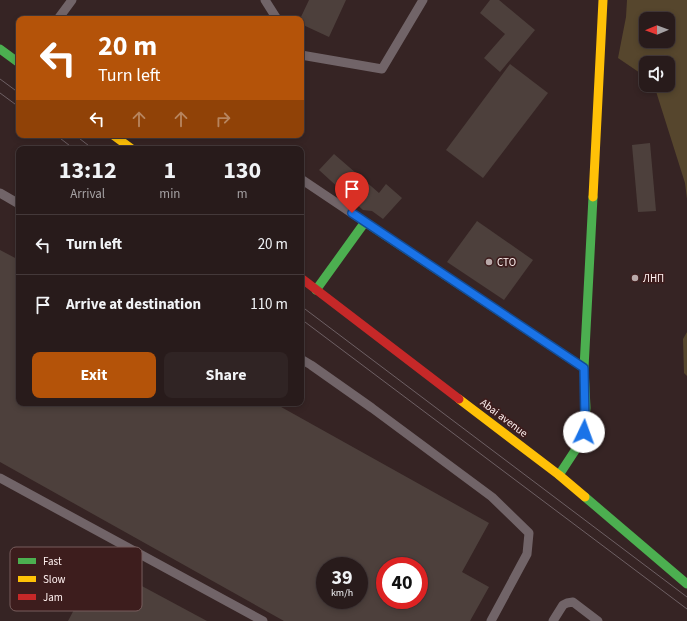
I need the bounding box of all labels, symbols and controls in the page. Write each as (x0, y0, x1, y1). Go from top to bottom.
north arrow (639, 12, 675, 48)
map controls (639, 12, 675, 92)
text: 20 m (98, 26, 157, 66)
icon: left (32, 32, 84, 84)
button: sound (639, 56, 675, 92)
text: Turn left (98, 63, 160, 88)
icon: left (86, 108, 108, 130)
icon: ahead (128, 108, 150, 130)
icon: ahead (170, 108, 192, 130)
icon: right (212, 108, 234, 130)
text: 13:12 (59, 153, 117, 188)
text: 1 (164, 153, 176, 188)
text: 130 (223, 153, 261, 188)
pin (335, 172, 369, 213)
icon: arrive (341, 178, 363, 200)
text: Arrival (70, 185, 105, 203)
text: min (159, 185, 180, 203)
text: m (237, 185, 248, 203)
icon: left (32, 234, 54, 256)
text: Turn left (66, 234, 122, 255)
text: 20 m (258, 234, 288, 255)
place label: СТО (497, 255, 516, 270)
marker: СТО (484, 257, 494, 267)
place label: ЛНП (643, 271, 664, 286)
marker: ЛНП (630, 273, 640, 283)
icon: arrive (32, 294, 54, 316)
text: Arrive at destination (66, 294, 201, 315)
text: 110 m (250, 294, 288, 315)
button: Exit (32, 352, 156, 398)
button: Share (164, 352, 288, 398)
street label: Abai avenue (477, 395, 531, 441)
position arrow (563, 411, 605, 453)
legend (10, 547, 142, 611)
text: Fast (43, 554, 62, 569)
speed limit sign: 40 (376, 557, 428, 609)
text: 39 (331, 564, 353, 592)
text: Slow (43, 572, 66, 587)
text: km/h (331, 586, 353, 600)
text: Jam (43, 590, 63, 605)

